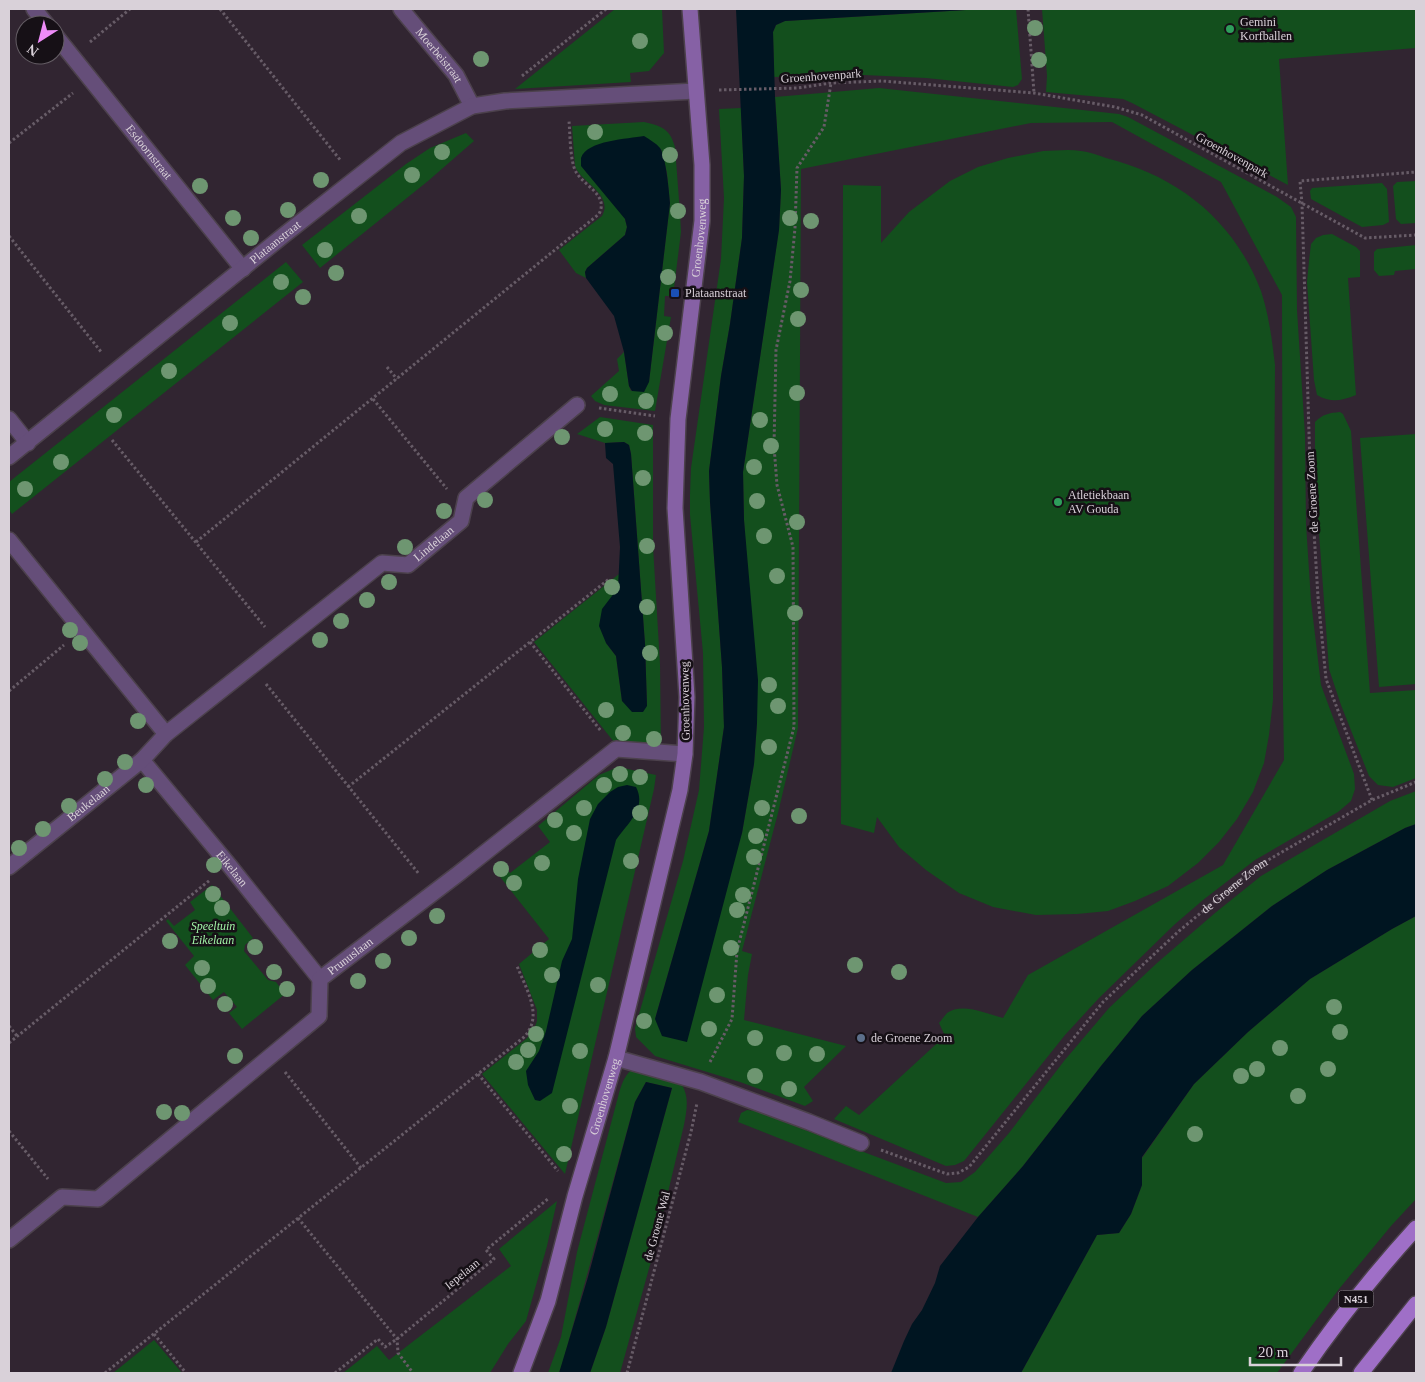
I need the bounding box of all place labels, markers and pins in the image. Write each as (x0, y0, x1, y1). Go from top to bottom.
place label: Gemini Korfballen (1240, 15, 1292, 43)
marker: Gemini Korfballen (1224, 23, 1236, 35)
place label: Plataanstraat (685, 286, 747, 300)
marker: Plataanstraat (669, 287, 681, 299)
place label: Atletiekbaan AV Gouda (1068, 488, 1129, 516)
marker: Atletiekbaan AV Gouda (1052, 496, 1064, 508)
place label: de Groene Zoom (871, 1031, 953, 1045)
marker: de Groene Zoom (855, 1032, 867, 1044)

